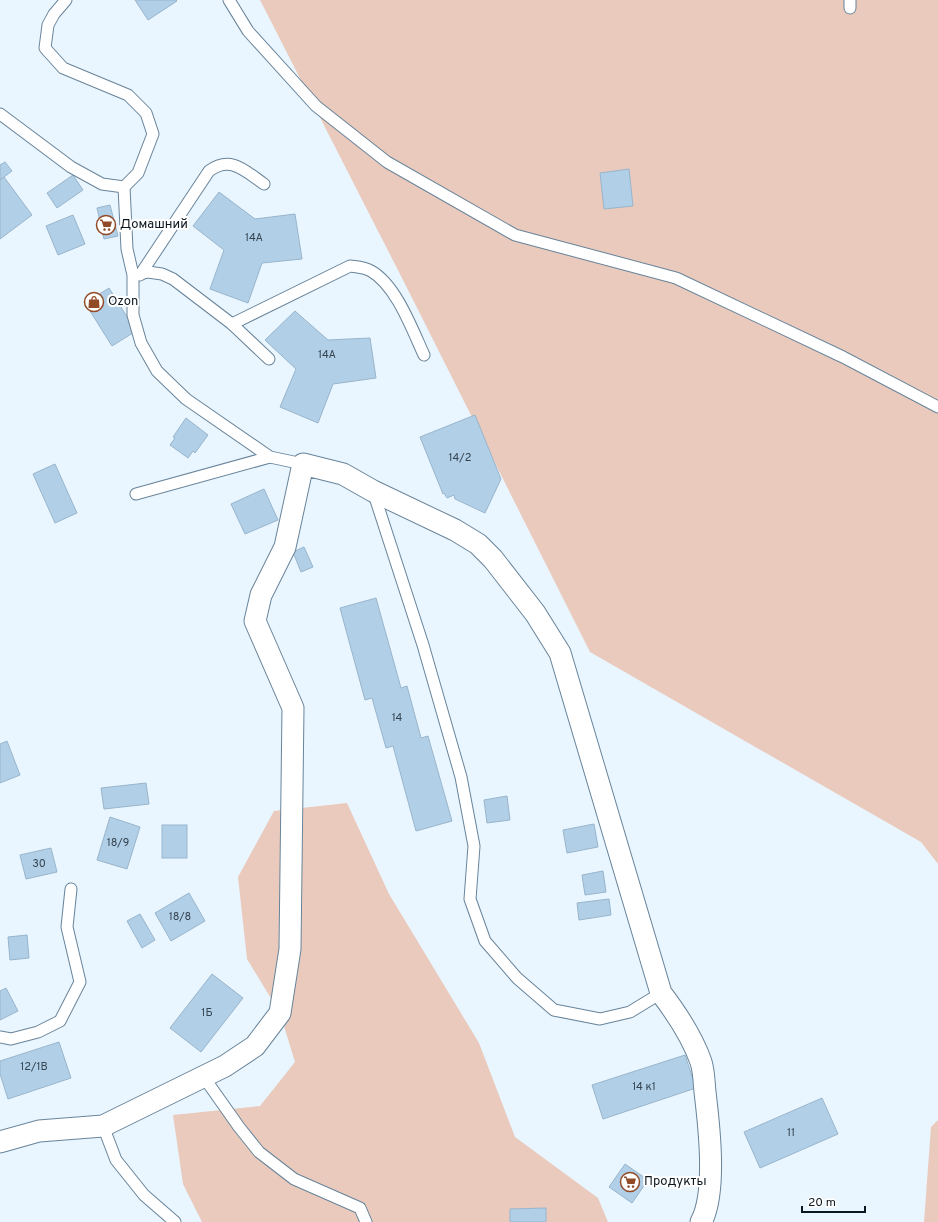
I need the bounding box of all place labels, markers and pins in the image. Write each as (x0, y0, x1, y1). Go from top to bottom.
supermarket icon: Домашний (95, 214, 117, 236)
place label: Домашний (120, 217, 188, 233)
shop icon: Ozon (83, 291, 105, 313)
place label: Ozon (108, 294, 138, 310)
supermarket icon: Продукты (619, 1171, 641, 1193)
place label: Продукты (644, 1174, 707, 1190)

